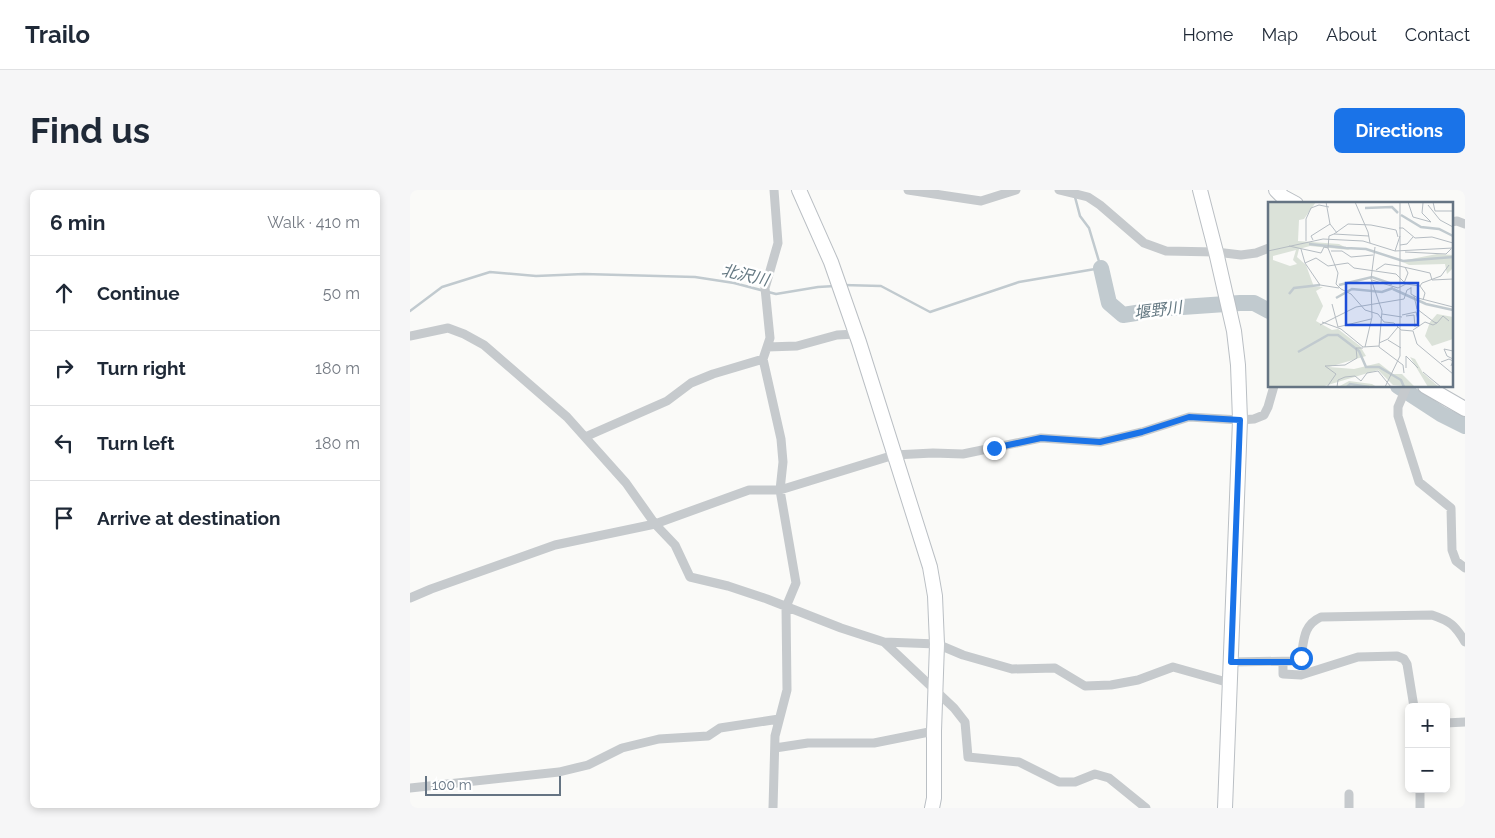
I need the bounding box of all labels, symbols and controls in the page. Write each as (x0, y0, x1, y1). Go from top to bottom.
text: Trailo (25, 20, 90, 49)
text: Home (1182, 24, 1233, 45)
text: Map (1261, 24, 1298, 45)
text: About (1326, 24, 1377, 45)
text: Contact (1405, 24, 1470, 45)
button: Directions (1334, 108, 1465, 153)
text: Find us (30, 110, 150, 151)
inset map (1268, 202, 1452, 388)
text: 6 min (50, 210, 105, 235)
text: Walk · 410 m (267, 213, 360, 232)
water label: 北沢川 (719, 260, 772, 290)
icon: ahead (50, 279, 78, 307)
text: Continue (97, 282, 180, 304)
text: 50 m (323, 284, 360, 303)
water label: 堰野川 (1133, 297, 1185, 322)
icon: right (50, 354, 78, 382)
text: Turn right (97, 357, 186, 379)
text: 180 m (315, 359, 360, 378)
icon: left (50, 429, 78, 457)
text: Turn left (97, 432, 174, 454)
text: 180 m (315, 434, 360, 453)
route end (983, 437, 1006, 460)
icon: arrive (50, 504, 78, 532)
text: Arrive at destination (97, 507, 281, 529)
route start (1290, 647, 1313, 670)
map controls (1405, 703, 1450, 793)
button: + (1405, 703, 1450, 748)
button: − (1405, 748, 1450, 793)
scale bar (425, 773, 561, 796)
text: 100 m (432, 777, 472, 793)

